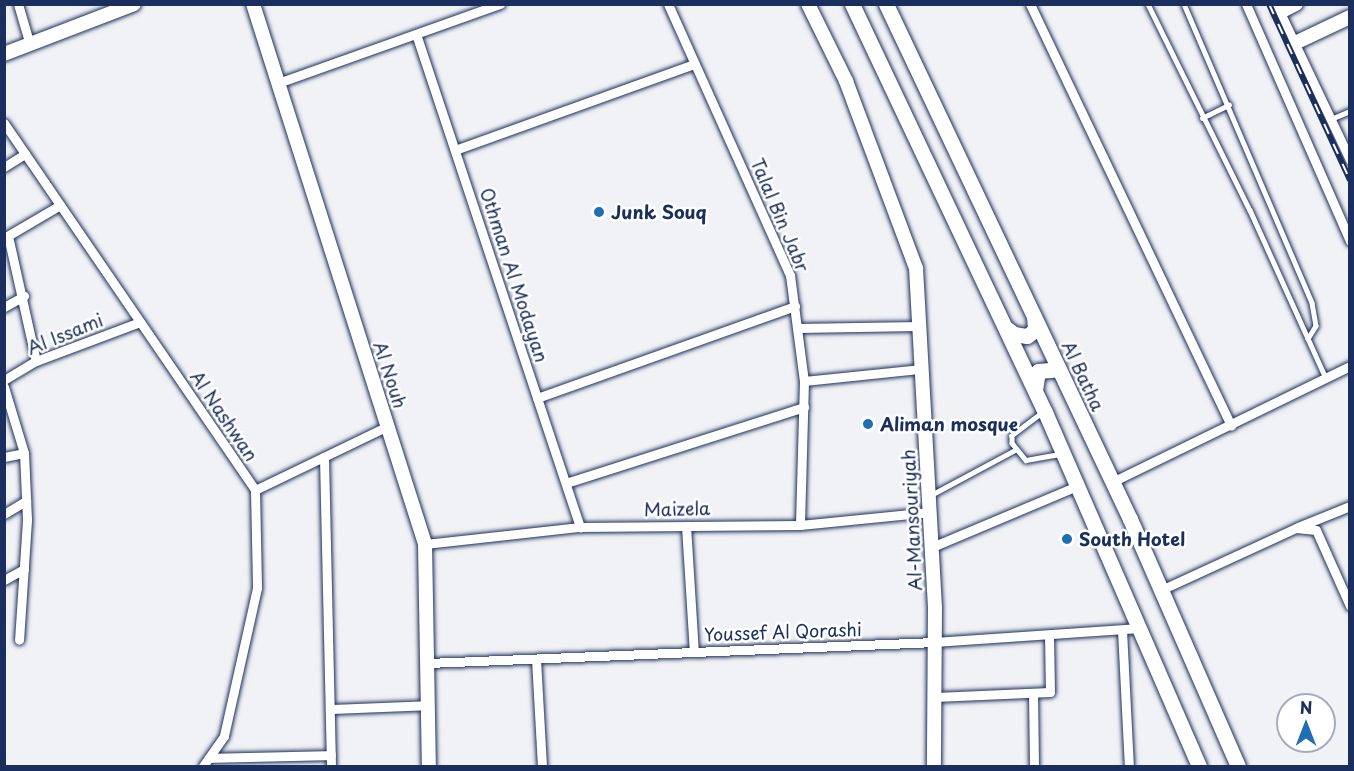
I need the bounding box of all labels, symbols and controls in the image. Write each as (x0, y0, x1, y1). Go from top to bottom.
street label: Talal Bin Jabr (746, 155, 814, 275)
street label: Othman Al Modayan (476, 186, 552, 364)
place label: Junk Souq (611, 201, 706, 223)
marker: Junk Souq (592, 205, 606, 219)
street label: Al Issami (24, 309, 106, 359)
street label: Al Batha (1057, 337, 1109, 415)
street label: Al Nouh (369, 338, 411, 412)
street label: Al Nashwan (186, 366, 262, 466)
place label: Aliman mosque (880, 413, 1018, 435)
marker: Aliman mosque (861, 417, 875, 431)
street label: Al-Mansouriyah (898, 449, 926, 591)
street label: Maizela (644, 498, 710, 520)
place label: South Hotel (1079, 528, 1187, 550)
marker: South Hotel (1060, 532, 1074, 546)
street label: Youssef Al Qorashi (702, 618, 864, 646)
north arrow (1276, 693, 1336, 753)
text: N (1300, 695, 1312, 719)

